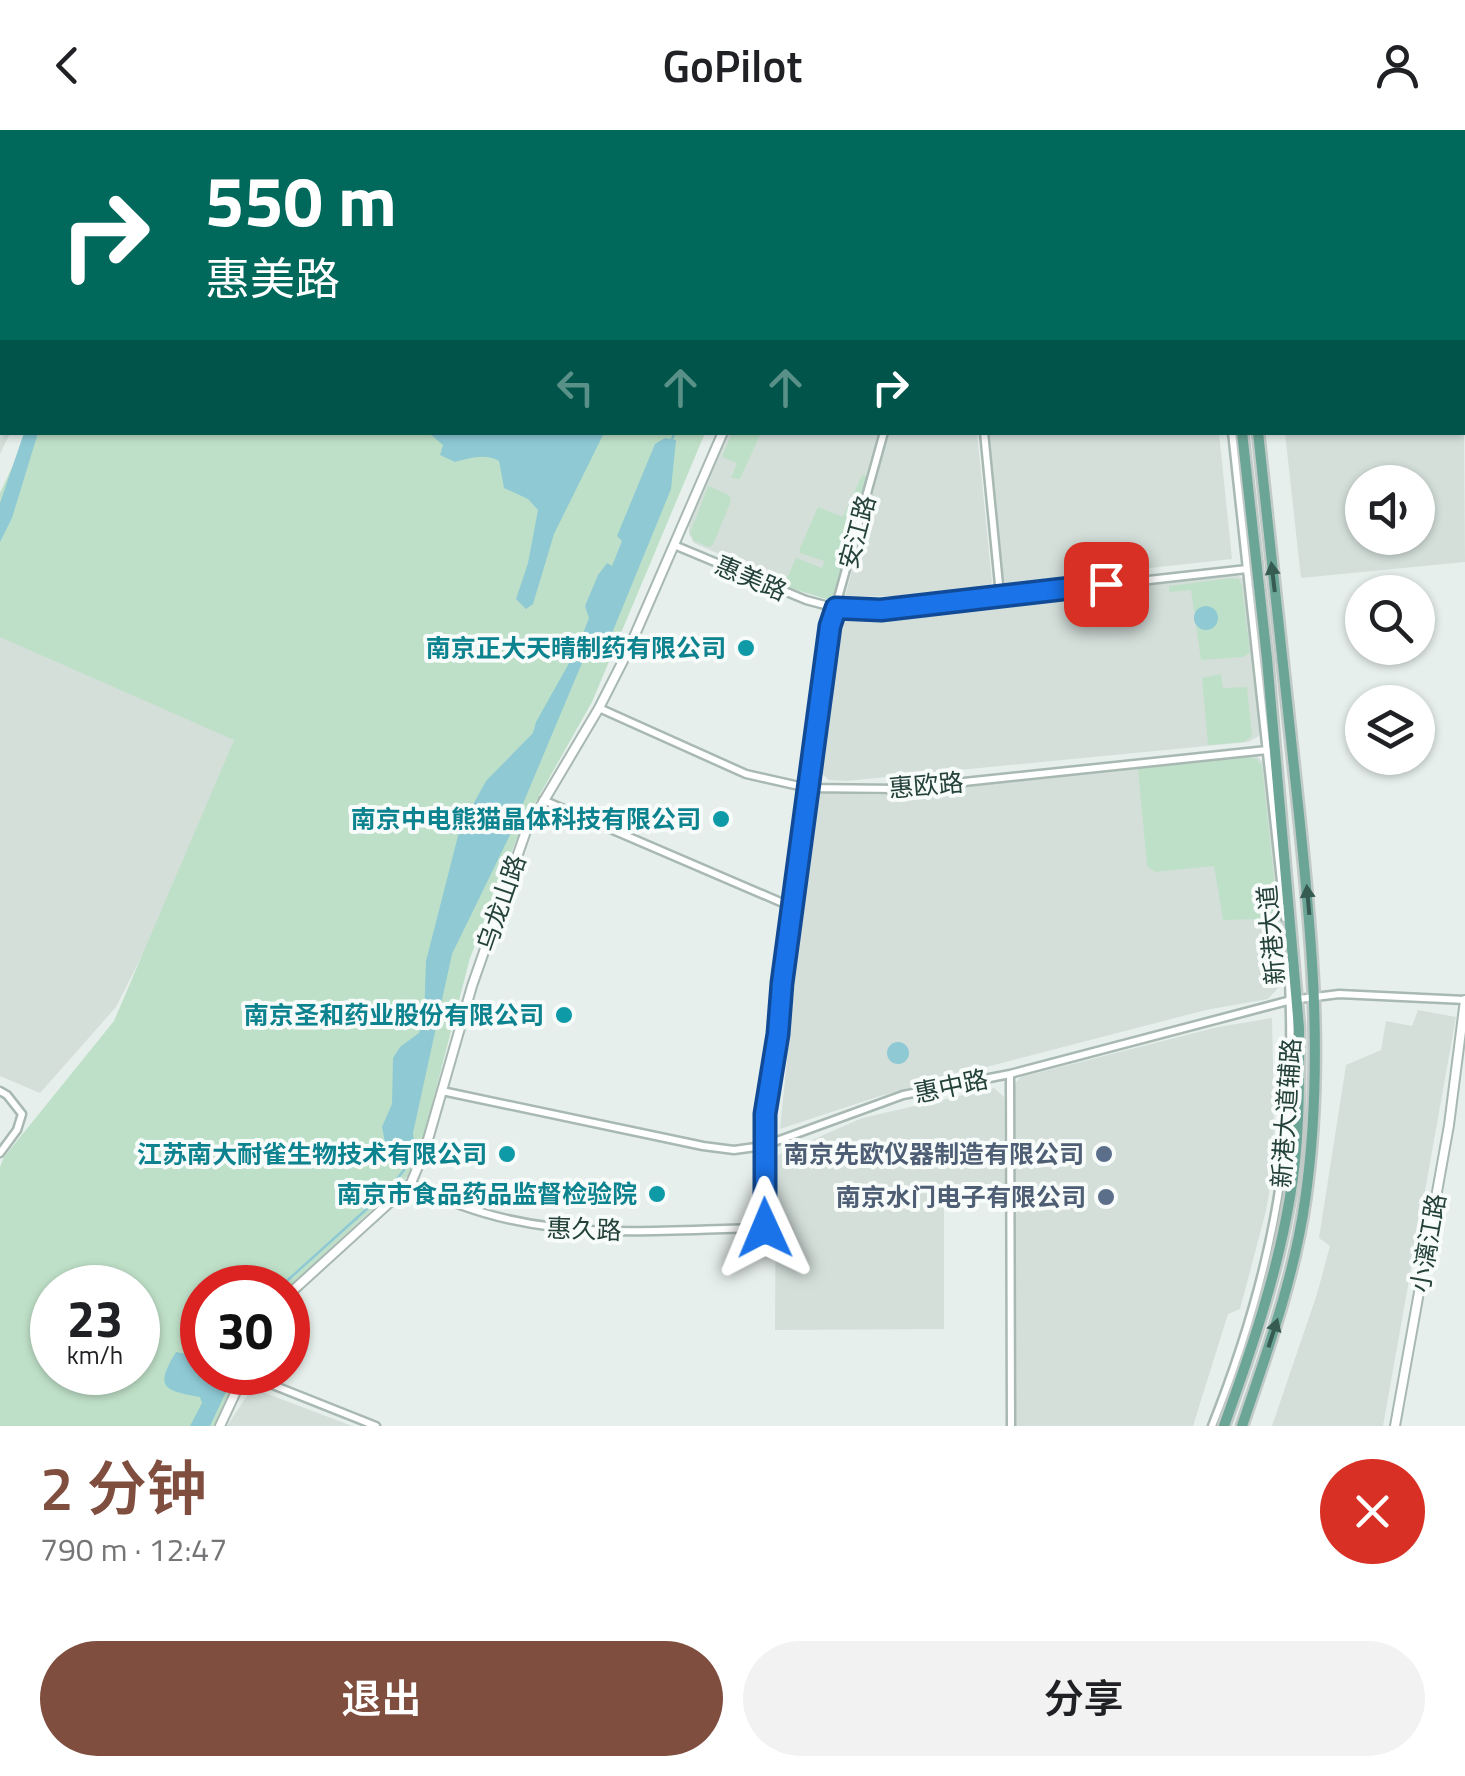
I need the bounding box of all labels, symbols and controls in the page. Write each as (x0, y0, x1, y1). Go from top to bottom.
text: GoPilot (663, 31, 802, 99)
icon: back (40, 38, 95, 93)
icon: person (1370, 38, 1425, 93)
text: 550 m (205, 147, 397, 253)
icon: right (40, 170, 170, 300)
text: 惠美路 (205, 244, 340, 312)
icon: left (548, 360, 603, 415)
icon: ahead (653, 360, 708, 415)
icon: ahead (758, 360, 813, 415)
icon: right (863, 360, 918, 415)
map controls (1345, 465, 1435, 775)
button: sound (1345, 465, 1435, 555)
street label: 安江路 (829, 491, 885, 573)
pin (1064, 542, 1149, 627)
street label: 惠美路 (709, 546, 793, 610)
icon: arrive (1079, 557, 1134, 612)
one-way arrow (1265, 561, 1281, 593)
button: search (1345, 575, 1435, 665)
place label: 南京正大天晴制药有限公司 (426, 629, 726, 667)
marker: 南京正大天晴制药有限公司 (735, 637, 757, 659)
button: layers (1345, 685, 1435, 775)
street label: 惠欧路 (887, 763, 965, 807)
place label: 南京中电熊猫晶体科技有限公司 (351, 800, 701, 838)
marker: 南京中电熊猫晶体科技有限公司 (710, 808, 732, 830)
street label: 乌龙山路 (467, 850, 535, 956)
street label: 新港大道 (1248, 884, 1294, 986)
one-way arrow (1300, 884, 1316, 916)
place label: 南京圣和药业股份有限公司 (244, 996, 544, 1034)
marker: 南京圣和药业股份有限公司 (553, 1004, 575, 1026)
street label: 新港大道辅路 (1262, 1037, 1310, 1189)
street label: 惠中路 (910, 1060, 992, 1112)
place label: 江苏南大耐雀生物技术有限公司 (137, 1135, 487, 1173)
place label: 南京先欧仪器制造有限公司 (784, 1135, 1084, 1173)
marker: 江苏南大耐雀生物技术有限公司 (496, 1143, 518, 1165)
marker: 南京先欧仪器制造有限公司 (1093, 1143, 1115, 1165)
place label: 南京市食品药品监督检验院 (337, 1175, 637, 1213)
position arrow (713, 1176, 817, 1280)
place label: 南京水门电子有限公司 (836, 1178, 1086, 1216)
marker: 南京市食品药品监督检验院 (646, 1183, 668, 1205)
marker: 南京水门电子有限公司 (1095, 1186, 1117, 1208)
street label: 小漓江路 (1401, 1190, 1455, 1296)
street label: 惠久路 (546, 1209, 622, 1249)
speed limit sign: 30 (180, 1265, 310, 1395)
text: 23 (67, 1280, 123, 1356)
one-way arrow (1266, 1318, 1281, 1348)
text: km/h (67, 1336, 123, 1374)
text: 2 分钟 (40, 1442, 207, 1533)
button: close (1320, 1459, 1425, 1564)
text: 790 m · 12:47 (40, 1525, 227, 1573)
button: 退出 (40, 1641, 723, 1756)
button: 分享 (743, 1641, 1425, 1756)

